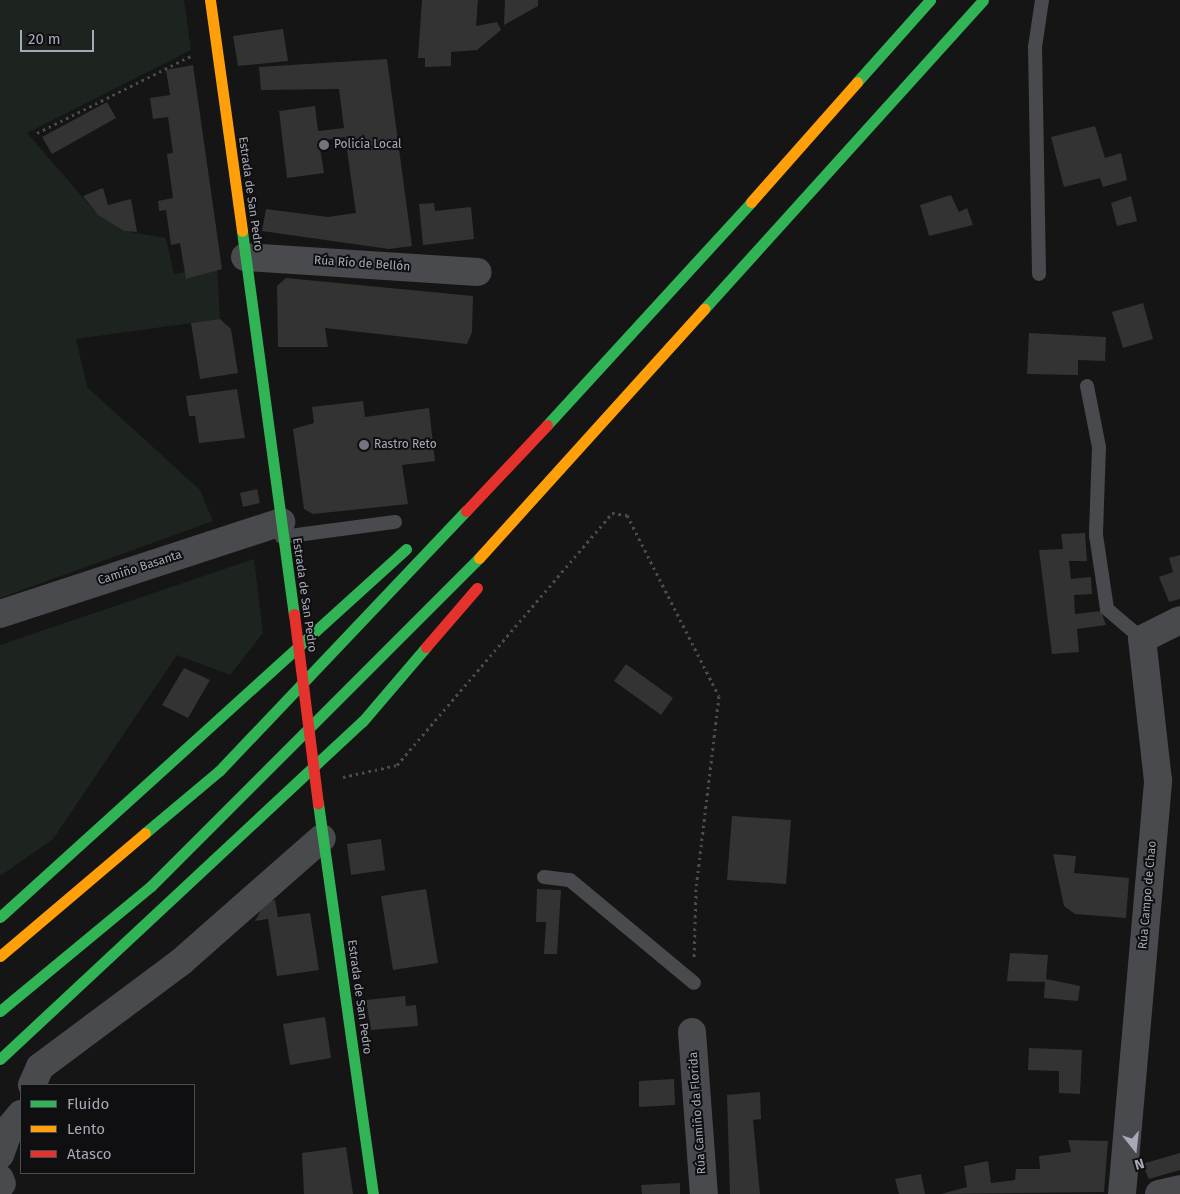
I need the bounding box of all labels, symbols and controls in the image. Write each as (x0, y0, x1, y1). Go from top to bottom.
scale bar (22, 20, 96, 52)
text: 20 m (28, 30, 61, 48)
street label: Estrada de San Pedro (235, 136, 265, 252)
place label: Policía Local (334, 138, 402, 152)
marker: Policía Local (318, 139, 330, 151)
street label: Rúa Río de Bellón (313, 253, 411, 275)
place label: Rastro Reto (374, 438, 437, 452)
marker: Rastro Reto (358, 439, 370, 451)
street label: Estrada de San Pedro (289, 537, 319, 653)
street label: Camiño Basanta (96, 548, 184, 588)
street label: Rúa Campo de Chao (1136, 840, 1160, 950)
street label: Estrada de San Pedro (344, 939, 374, 1055)
street label: Rúa Camiño da Florida (687, 1051, 709, 1175)
legend (20, 1084, 195, 1174)
text: Fluido (67, 1095, 109, 1113)
text: Lento (67, 1120, 105, 1138)
north arrow (1110, 1124, 1160, 1174)
text: Atasco (67, 1145, 112, 1163)
text: N (1132, 1154, 1146, 1173)

